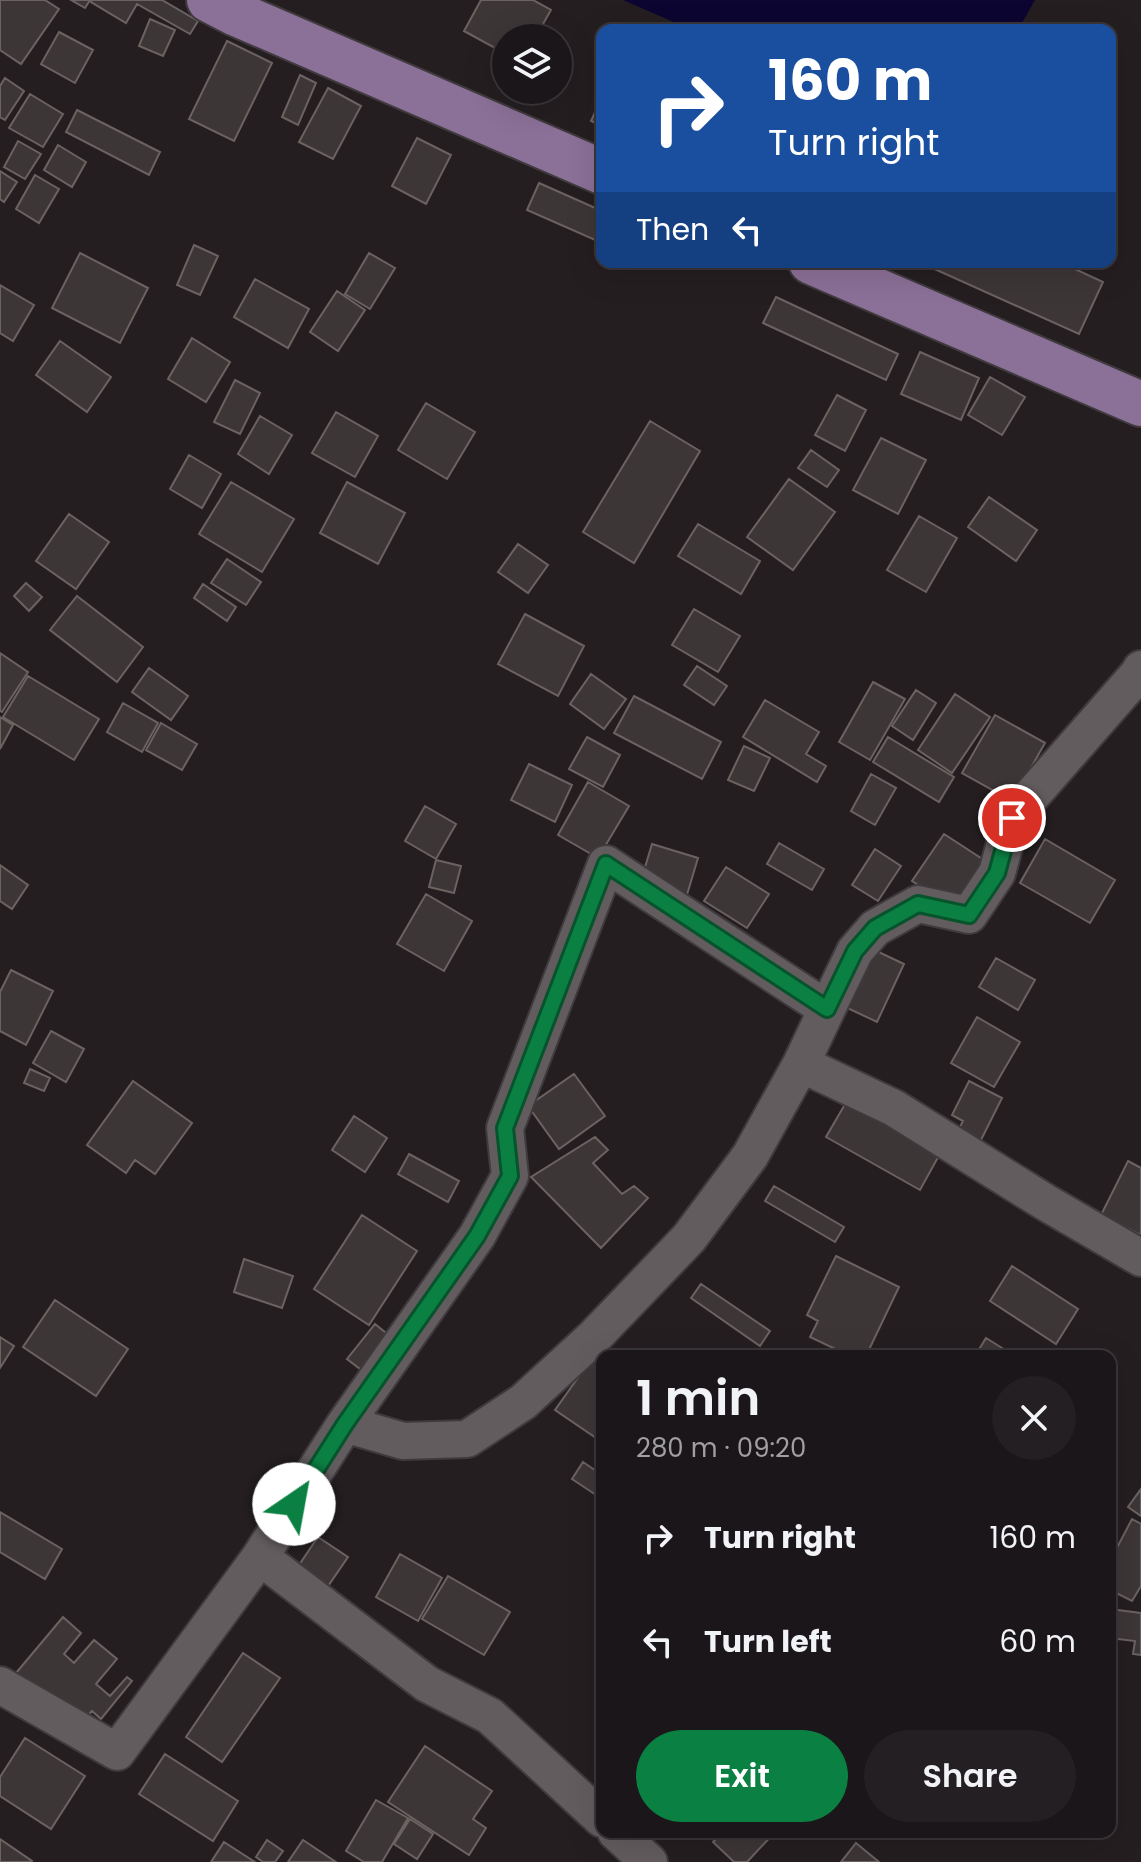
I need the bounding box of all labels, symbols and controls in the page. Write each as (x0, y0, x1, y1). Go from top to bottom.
map controls (492, 24, 572, 104)
button: layers (492, 24, 572, 104)
text: 160 m (768, 41, 932, 120)
icon: right (636, 56, 740, 160)
text: Turn right (768, 117, 939, 168)
text: Then (636, 208, 709, 251)
icon: left (725, 208, 769, 252)
pin (978, 784, 1046, 852)
icon: arrive (990, 796, 1034, 840)
text: 1 min (636, 1365, 760, 1432)
button: close (992, 1376, 1076, 1460)
text: 280 m · 09:20 (636, 1430, 806, 1466)
position arrow (252, 1462, 336, 1546)
icon: right (636, 1516, 680, 1560)
text: Turn right (704, 1516, 856, 1559)
text: 160 m (990, 1516, 1076, 1559)
icon: left (636, 1620, 680, 1664)
text: Turn left (704, 1620, 832, 1663)
text: 60 m (999, 1620, 1076, 1663)
button: Exit (636, 1730, 848, 1822)
button: Share (864, 1730, 1076, 1822)

